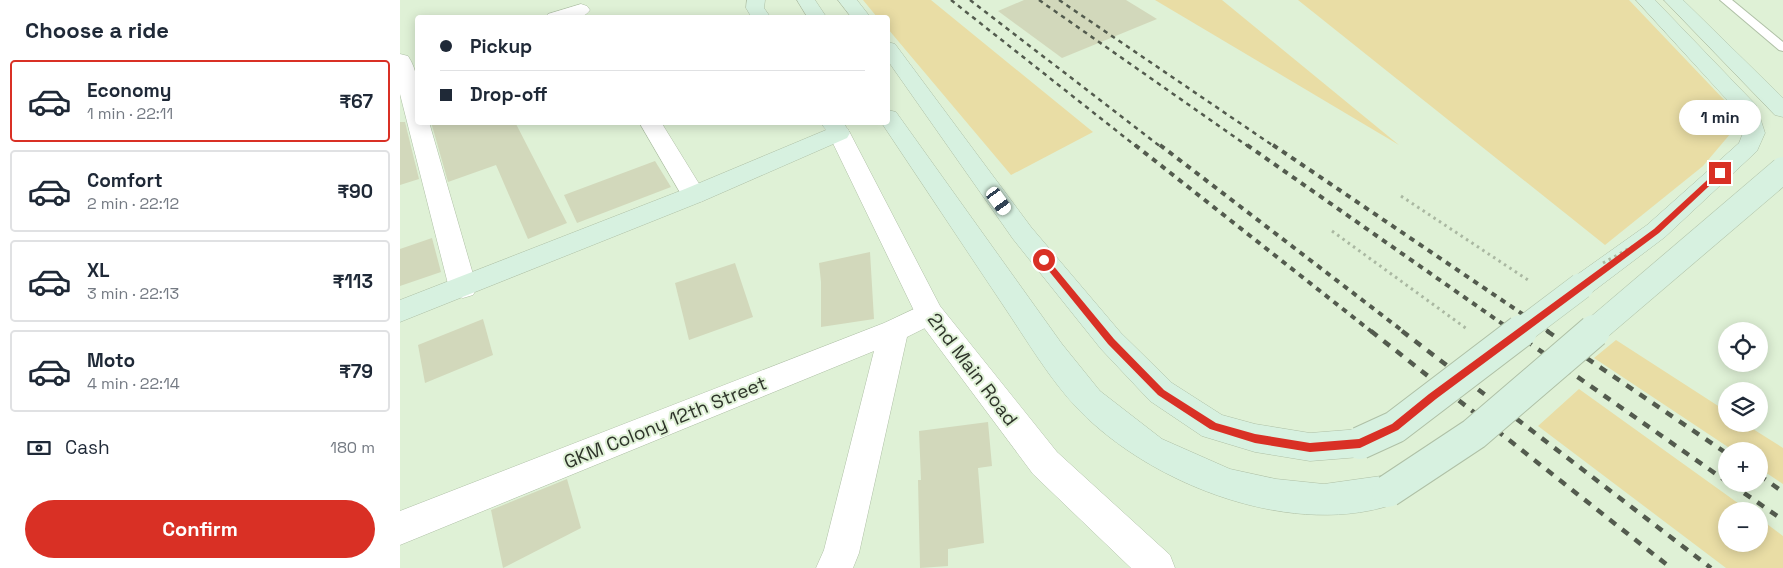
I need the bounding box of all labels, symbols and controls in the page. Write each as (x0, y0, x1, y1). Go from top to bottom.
text: Choose a ride (25, 16, 169, 44)
text: Pickup (470, 34, 532, 59)
text: Economy (87, 78, 171, 103)
icon: car (27, 79, 72, 124)
text: Drop-off (470, 82, 548, 107)
text: ₹67 (339, 89, 373, 114)
callout: 1 min (1679, 100, 1761, 136)
text: 1 min · 22:11 (87, 103, 173, 124)
text: 1 min (1700, 107, 1740, 128)
route end (1709, 162, 1731, 184)
text: Comfort (87, 168, 163, 193)
icon: car (27, 169, 72, 214)
text: ₹90 (337, 179, 373, 204)
car (984, 184, 1013, 218)
text: 2 min · 22:12 (87, 193, 179, 214)
route start (1033, 249, 1055, 271)
text: XL (87, 258, 110, 283)
icon: car (27, 259, 72, 304)
text: ₹113 (332, 269, 373, 294)
text: 3 min · 22:13 (87, 283, 179, 304)
street label: 2nd Main Road (922, 308, 1023, 431)
map controls (1718, 322, 1768, 552)
button: locate (1718, 322, 1768, 372)
text: Moto (87, 348, 135, 373)
icon: car (27, 349, 72, 394)
text: ₹79 (339, 359, 373, 384)
street label: GKM Colony 12th Street (560, 370, 770, 475)
text: 4 min · 22:14 (87, 373, 180, 394)
button: layers (1718, 382, 1768, 432)
icon: cash (25, 434, 53, 462)
text: Cash (65, 435, 110, 460)
text: 180 m (330, 437, 375, 458)
button: + (1718, 442, 1768, 492)
button: Confirm (25, 500, 375, 558)
button: − (1718, 502, 1768, 552)

